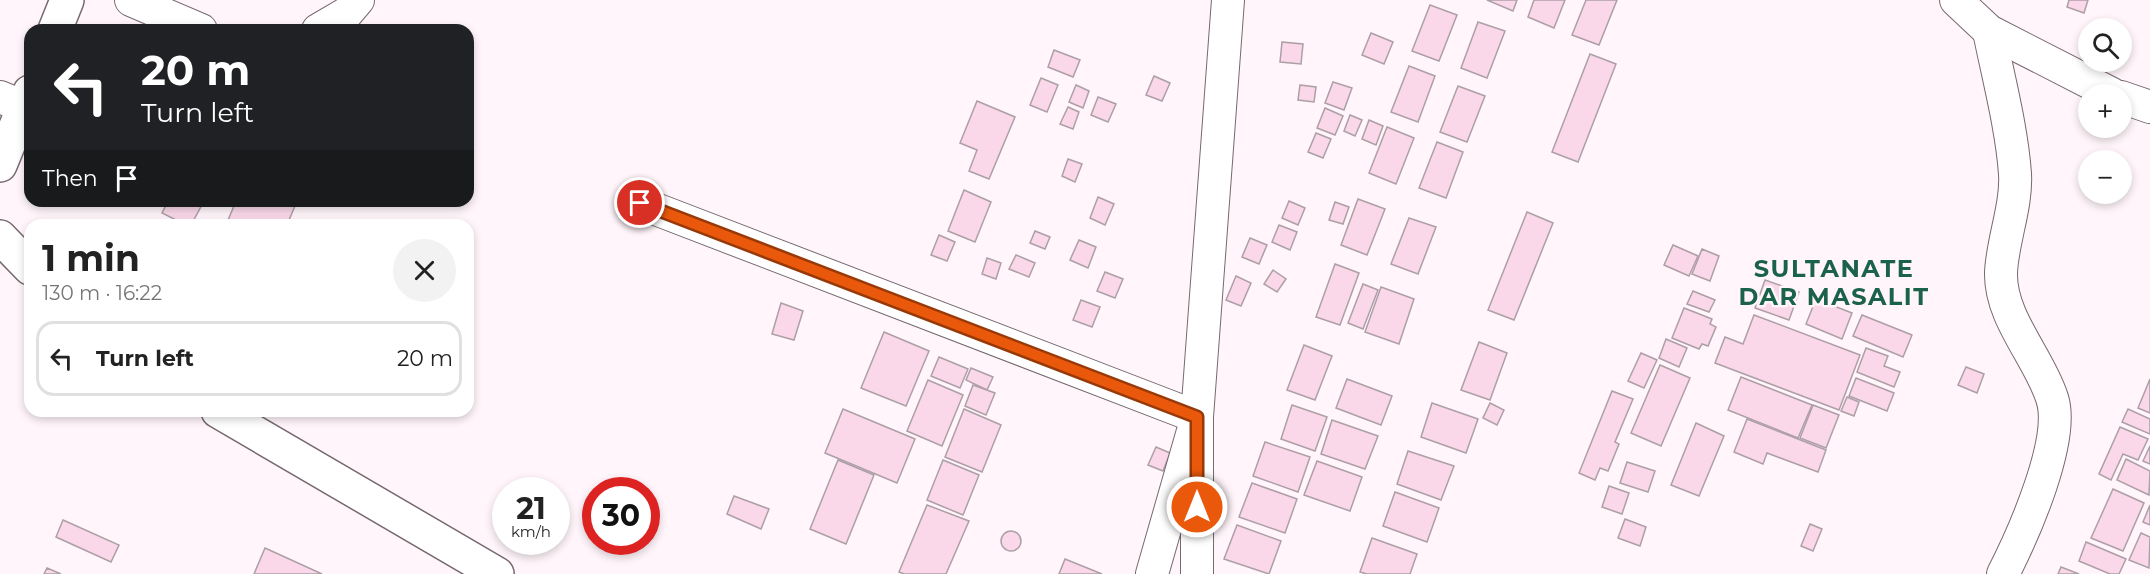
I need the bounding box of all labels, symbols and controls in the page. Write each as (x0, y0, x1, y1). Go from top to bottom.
map controls (2078, 18, 2132, 204)
button: search (2078, 18, 2132, 72)
text: 20 m (141, 44, 250, 96)
icon: left (42, 48, 120, 126)
button: + (2078, 84, 2132, 138)
text: Turn left (141, 96, 254, 129)
button: − (2078, 150, 2132, 204)
icon: arrive (110, 162, 143, 195)
text: Then (42, 165, 98, 192)
pin (614, 177, 665, 228)
icon: arrive (623, 186, 656, 219)
text: 1 min (42, 236, 140, 280)
button: close (393, 239, 456, 302)
district label: SULTANATE DAR MASALIT (1738, 254, 1930, 311)
text: 130 m · 16:22 (42, 281, 162, 305)
icon: left (45, 342, 78, 375)
text: Turn left (96, 345, 194, 372)
text: 20 m (397, 345, 453, 372)
position arrow (1165, 475, 1229, 539)
speed limit sign: 30 (582, 477, 660, 555)
text: 21 (516, 490, 546, 527)
text: km/h (511, 522, 551, 541)

